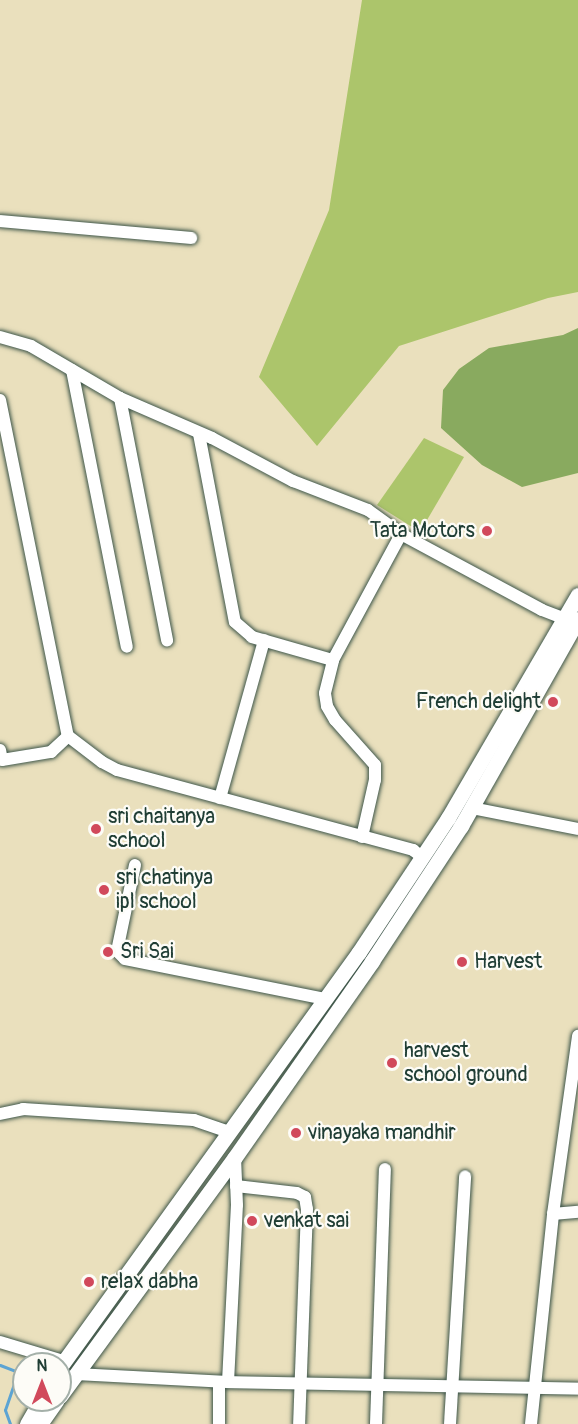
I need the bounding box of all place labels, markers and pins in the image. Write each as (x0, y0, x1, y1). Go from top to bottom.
place label: Tata Motors (370, 518, 475, 544)
marker: Tata Motors (480, 524, 494, 538)
place label: French delight (416, 689, 541, 715)
marker: French delight (546, 695, 560, 709)
place label: sri chaitanya school (108, 804, 215, 854)
marker: sri chaitanya school (89, 822, 103, 836)
place label: sri chatinya ipl school (116, 865, 213, 915)
marker: sri chatinya ipl school (97, 883, 111, 897)
place label: Sri Sai (120, 939, 174, 965)
marker: Sri Sai (101, 945, 115, 959)
place label: Harvest (474, 949, 542, 975)
marker: Harvest (455, 955, 469, 969)
place label: harvest school ground (404, 1038, 528, 1088)
marker: harvest school ground (385, 1056, 399, 1070)
place label: vinayaka mandhir (308, 1120, 456, 1146)
marker: vinayaka mandhir (289, 1126, 303, 1140)
place label: venkat sai (264, 1208, 349, 1234)
marker: venkat sai (245, 1214, 259, 1228)
place label: relax dabha (101, 1269, 198, 1295)
marker: relax dabha (82, 1275, 96, 1289)

